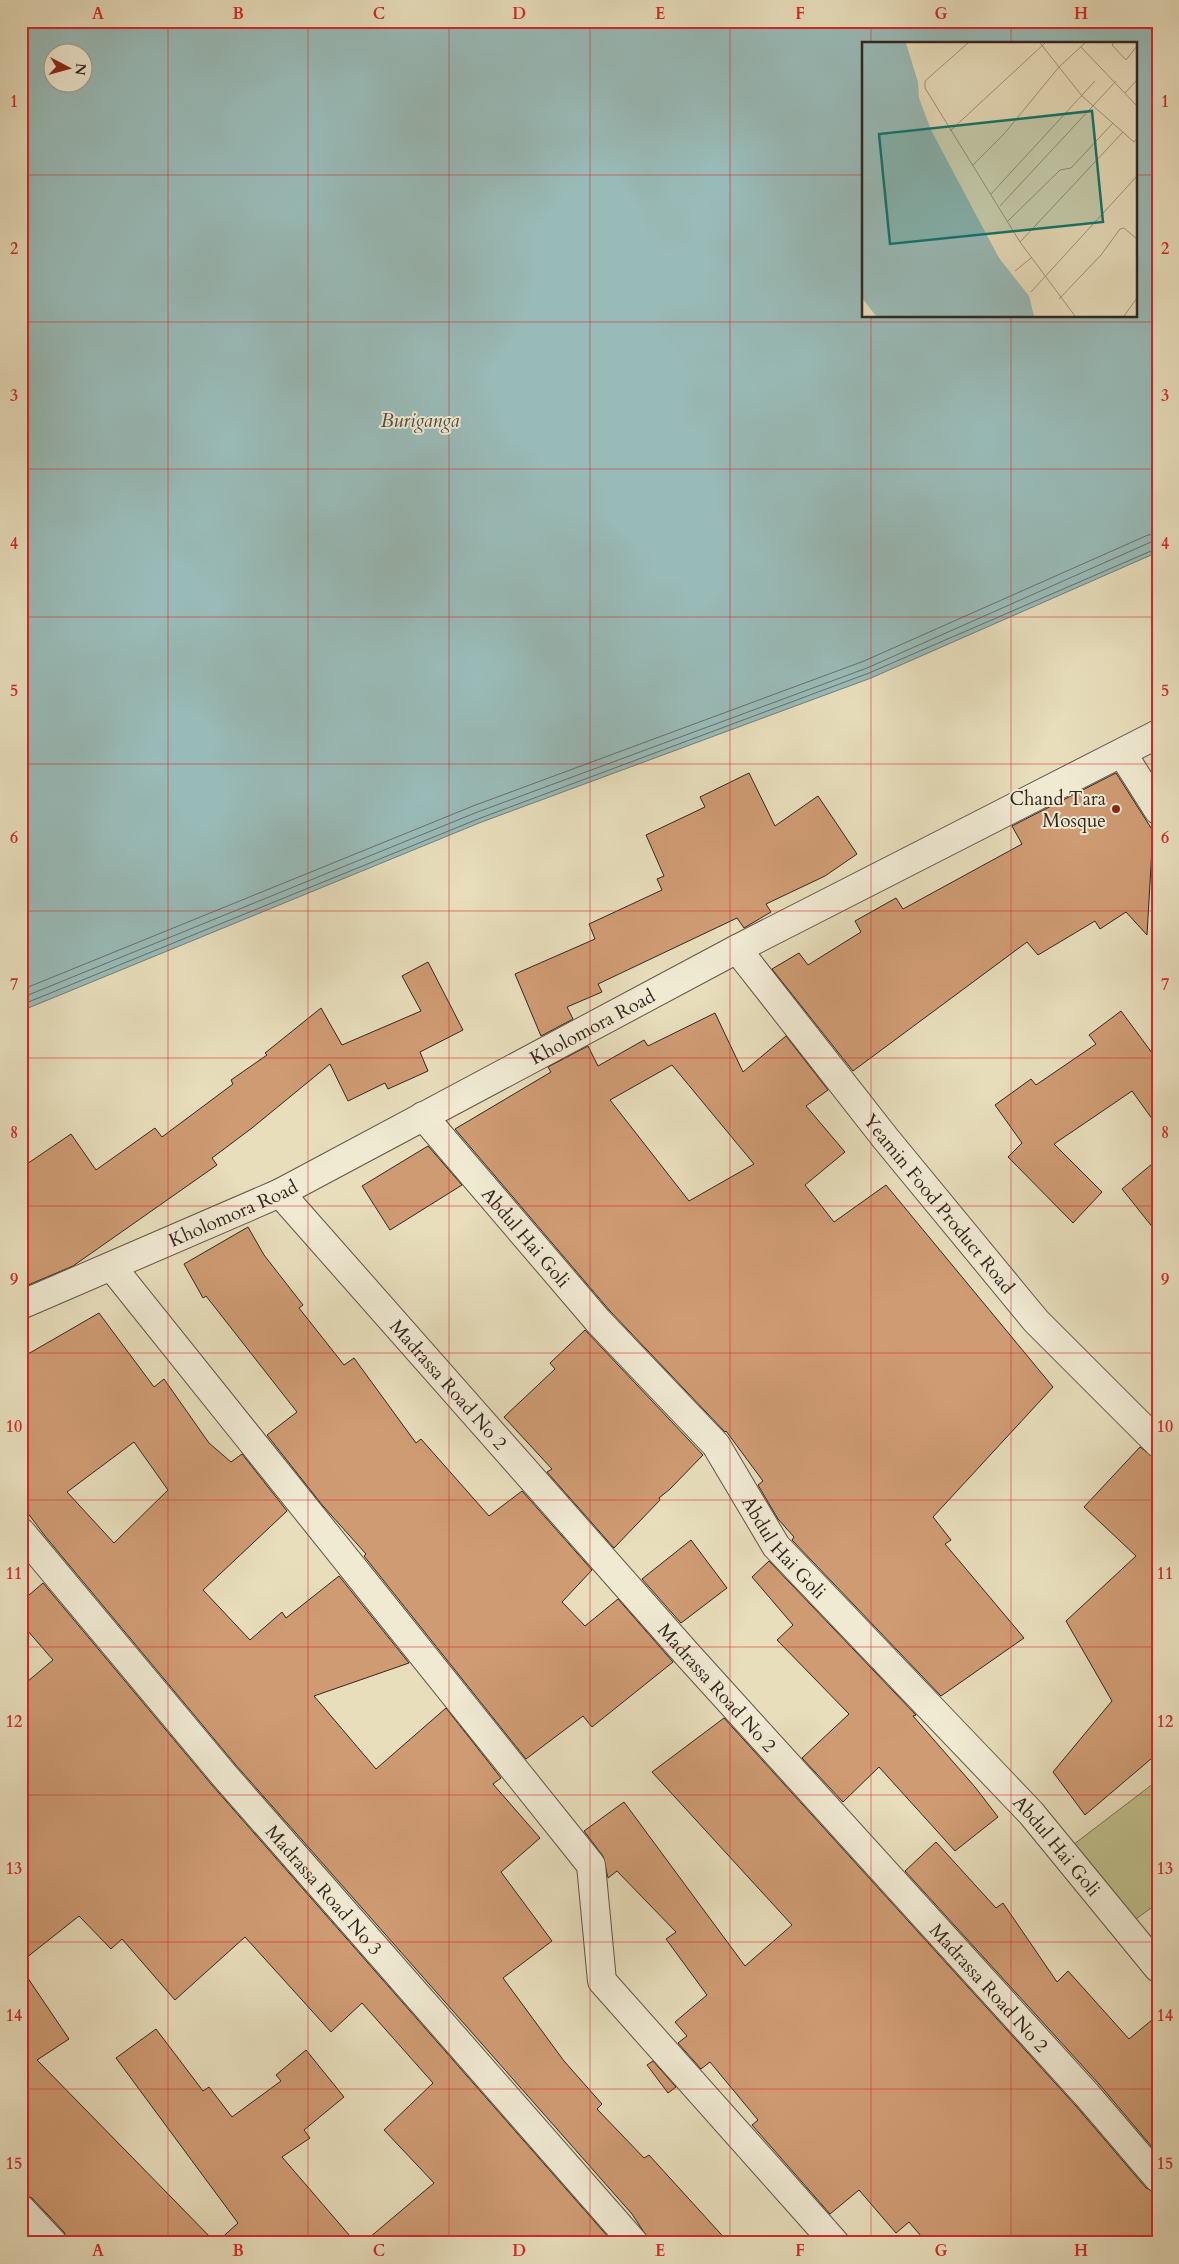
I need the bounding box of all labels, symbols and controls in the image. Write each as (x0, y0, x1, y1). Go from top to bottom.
text: A (92, 3, 104, 25)
text: B (232, 3, 244, 25)
text: C (373, 3, 385, 25)
text: D (512, 3, 526, 25)
text: E (655, 3, 665, 25)
text: F (795, 3, 805, 25)
text: G (934, 3, 948, 25)
text: H (1074, 3, 1088, 25)
north arrow (42, 42, 92, 92)
inset map (862, 42, 1136, 318)
text: N (70, 62, 91, 76)
text: 1 (10, 91, 18, 113)
text: 1 (1161, 91, 1169, 113)
text: 2 (10, 238, 18, 260)
text: 2 (1161, 238, 1169, 260)
text: 3 (10, 385, 18, 407)
text: 3 (1161, 385, 1169, 407)
water label: Buriganga (380, 407, 460, 434)
text: 4 (10, 533, 18, 555)
text: 4 (1161, 533, 1169, 555)
text: 5 (10, 680, 18, 702)
text: 5 (1161, 680, 1169, 702)
place label: Chand Tara Mosque (1010, 786, 1106, 834)
marker: Chand Tara Mosque (1110, 803, 1122, 815)
text: 6 (10, 827, 18, 849)
text: 6 (1161, 827, 1169, 849)
text: 7 (10, 974, 18, 996)
text: 7 (1161, 974, 1169, 996)
street label: Kholomora Road (525, 983, 660, 1071)
street label: Yeamin Food Product Road (857, 1109, 1020, 1299)
text: 8 (10, 1122, 18, 1144)
text: 8 (1161, 1122, 1169, 1144)
street label: Kholomora Road (165, 1174, 302, 1254)
street label: Abdul Hai Goli (475, 1182, 576, 1293)
text: 9 (10, 1269, 18, 1291)
text: 9 (1161, 1269, 1169, 1291)
street label: Madrassa Road No 2 (383, 1314, 513, 1456)
text: 10 (6, 1416, 22, 1438)
text: 10 (1157, 1416, 1173, 1438)
street label: Abdul Hai Goli (735, 1491, 832, 1605)
text: 11 (6, 1563, 22, 1585)
text: 11 (1157, 1563, 1173, 1585)
street label: Madrassa Road No 2 (651, 1618, 782, 1758)
text: 12 (6, 1711, 22, 1733)
text: 12 (1157, 1711, 1173, 1733)
street label: Abdul Hai Goli (1007, 1790, 1106, 1902)
street label: Madrassa Road No 3 (259, 1819, 388, 1961)
text: 13 (6, 1858, 22, 1880)
text: 13 (1157, 1858, 1173, 1880)
street label: Madrassa Road No 2 (923, 1918, 1054, 2058)
text: 14 (6, 2005, 22, 2027)
text: 14 (1157, 2005, 1173, 2027)
text: 15 (6, 2153, 22, 2175)
text: 15 (1157, 2153, 1173, 2175)
text: A (92, 2240, 104, 2262)
text: B (232, 2240, 244, 2262)
text: C (373, 2240, 385, 2262)
text: D (512, 2240, 526, 2262)
text: E (655, 2240, 665, 2262)
text: F (795, 2240, 805, 2262)
text: G (934, 2240, 948, 2262)
text: H (1074, 2240, 1088, 2262)

